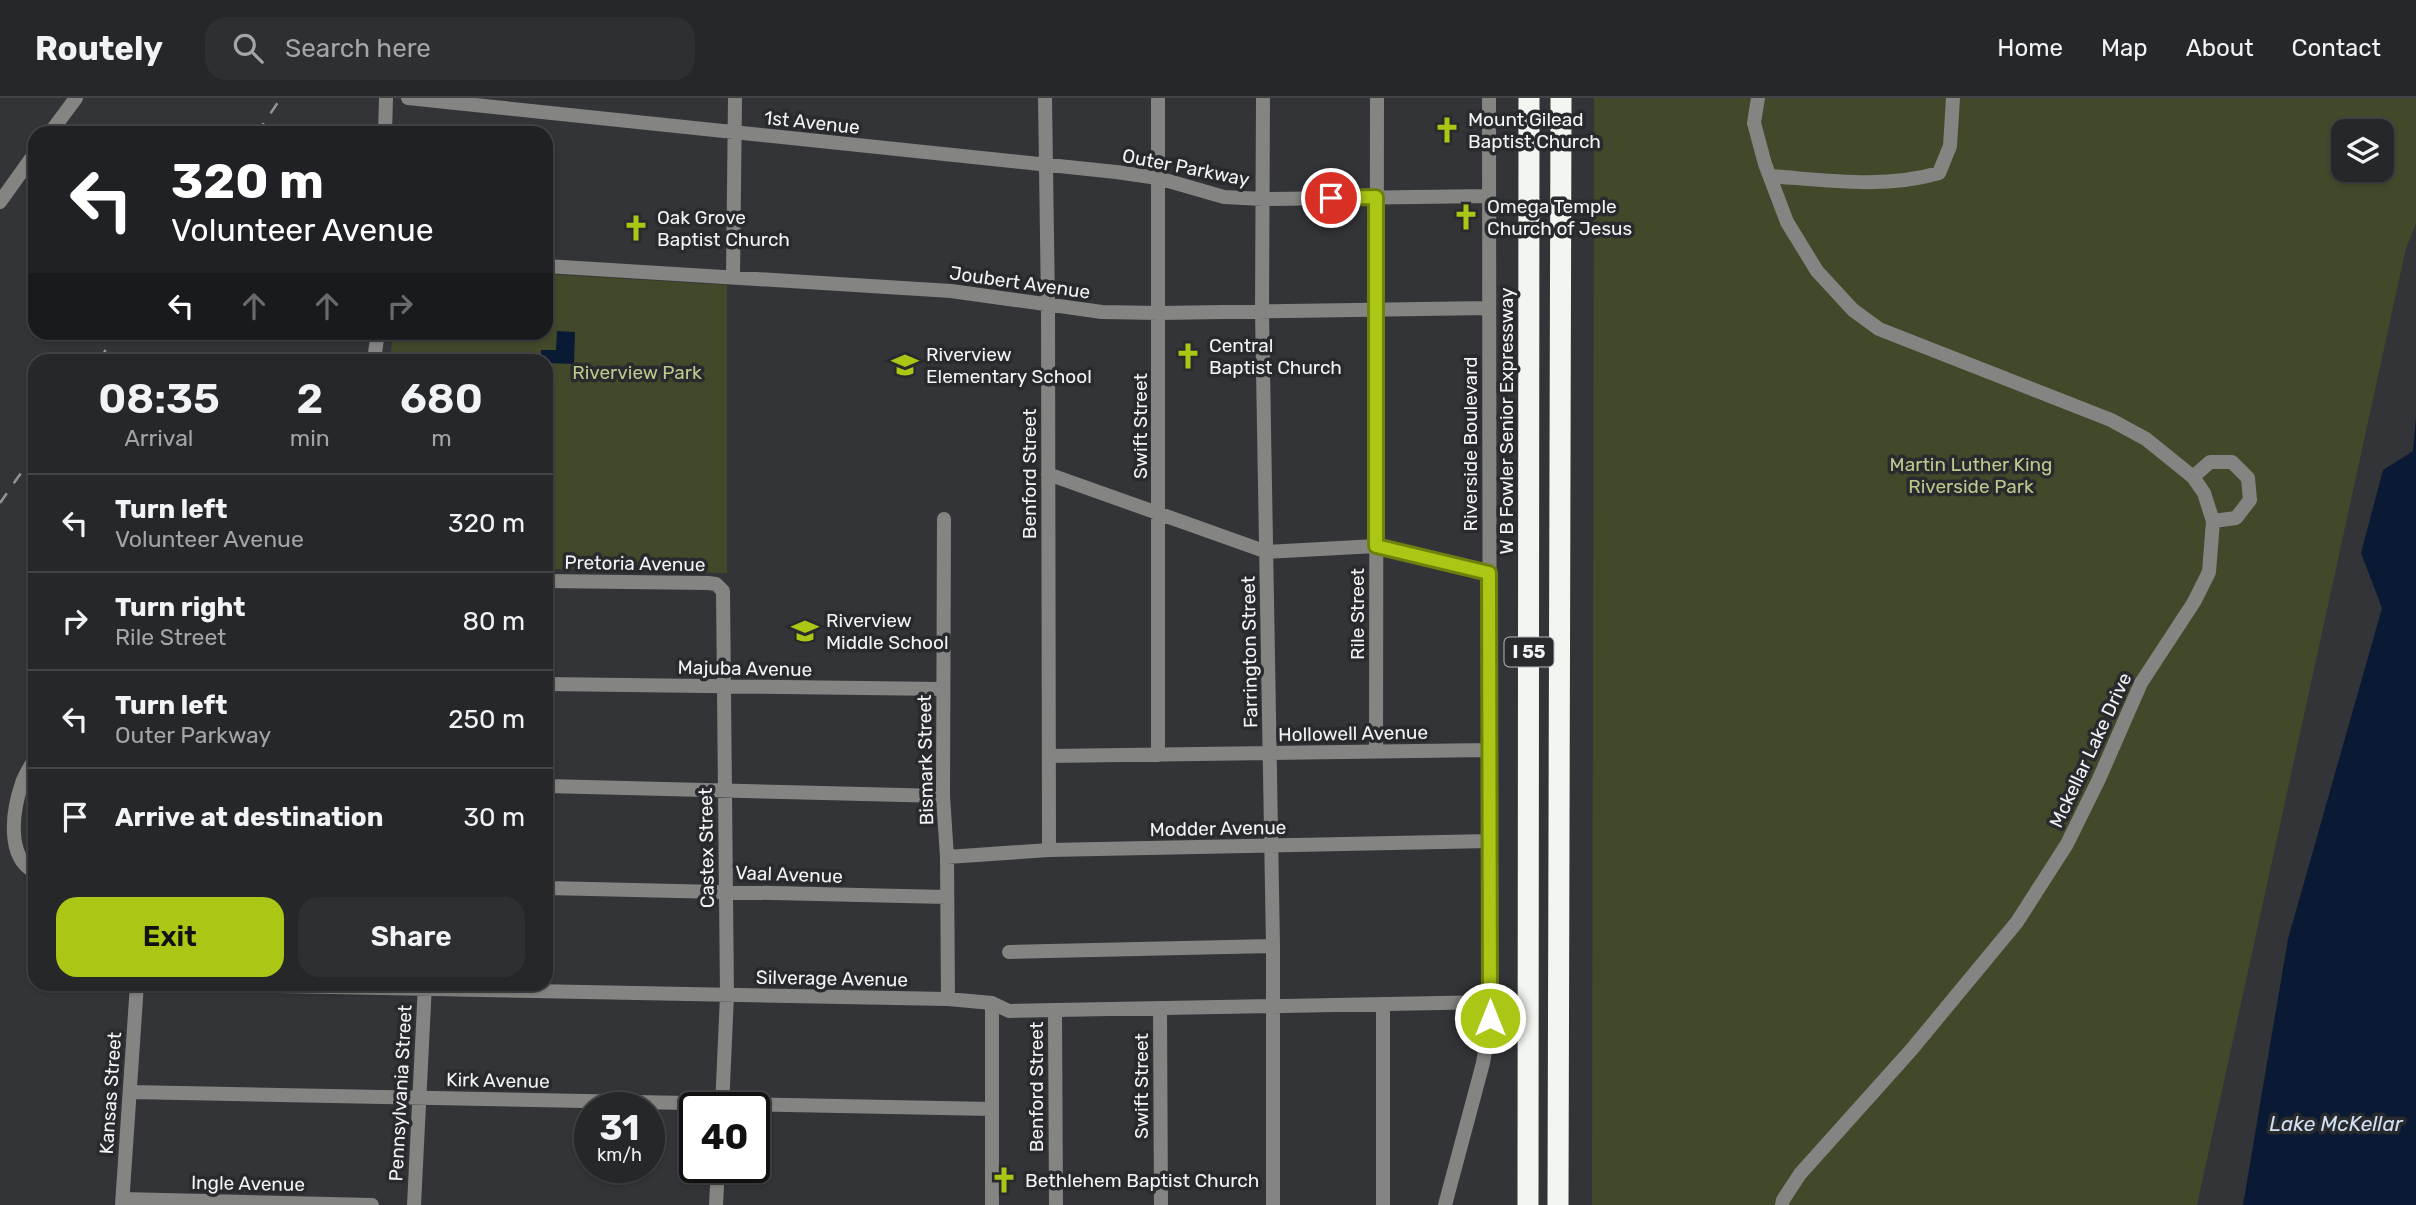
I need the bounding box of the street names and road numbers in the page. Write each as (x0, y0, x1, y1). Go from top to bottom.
street label: 1st Avenue (763, 106, 861, 139)
street label: Outer Parkway (1120, 144, 1251, 191)
street label: Joubert Avenue (948, 261, 1092, 304)
street label: W B Fowler Senior Expressway (1495, 288, 1518, 554)
street label: Riverside Boulevard (1459, 357, 1482, 531)
street label: Swift Street (1129, 372, 1152, 479)
street label: Benford Street (1018, 408, 1041, 539)
street label: Pretoria Avenue (564, 551, 706, 576)
street label: Rile Street (1346, 567, 1369, 660)
street label: Farrington Street (1237, 575, 1262, 728)
road number: I 55 (1504, 638, 1554, 666)
street label: Majuba Avenue (678, 656, 812, 681)
street label: Mckellar Lake Drive (2044, 669, 2136, 831)
street label: Bismark Street (913, 694, 938, 826)
street label: Hollowell Avenue (1278, 721, 1428, 746)
street label: Castex Street (694, 787, 719, 908)
street label: Modder Avenue (1149, 816, 1287, 841)
street label: Vaal Avenue (735, 861, 843, 888)
street label: Silverage Avenue (756, 966, 908, 991)
street label: Pennsylvania Street (384, 1003, 417, 1182)
street label: Benford Street (1025, 1021, 1048, 1152)
street label: Kansas Street (95, 1030, 126, 1155)
street label: Swift Street (1130, 1032, 1153, 1139)
street label: Kirk Avenue (446, 1068, 550, 1093)
street label: Ingle Avenue (191, 1171, 305, 1196)

